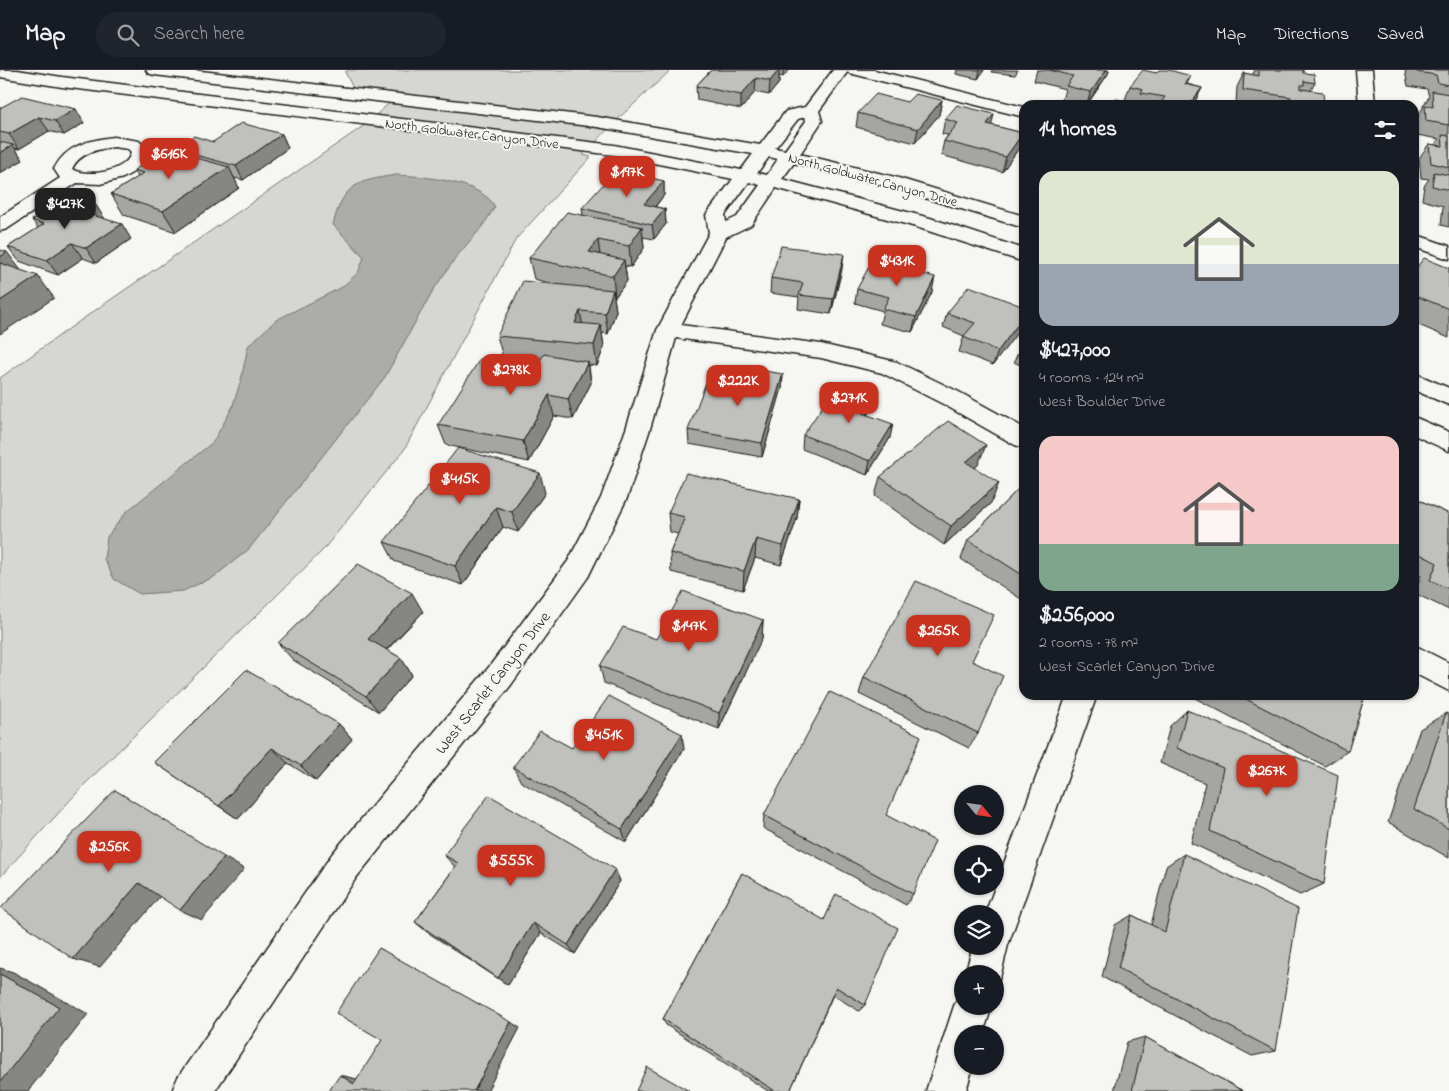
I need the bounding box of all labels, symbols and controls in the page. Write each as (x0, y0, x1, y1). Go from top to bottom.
search box (96, 12, 446, 57)
text: Map (25, 17, 66, 52)
icon: search (114, 21, 142, 49)
text: Search here (154, 21, 245, 48)
text: Map (1216, 22, 1246, 48)
text: Directions (1274, 22, 1349, 48)
text: Saved (1377, 22, 1424, 48)
street label: North Goldwater Canyon Drive (384, 113, 560, 157)
text: 14 homes (1039, 115, 1117, 145)
icon: filters (1371, 116, 1399, 144)
pin: $616K (134, 138, 204, 180)
text: $616K (151, 142, 187, 166)
street label: North Goldwater Canyon Drive (785, 148, 960, 214)
pin: $197K (592, 156, 662, 198)
text: $197K (610, 160, 644, 184)
pin: $427K (30, 188, 100, 230)
text: $427K (46, 192, 84, 216)
icon: home (1174, 204, 1264, 294)
pin: $431K (862, 244, 932, 287)
text: $431K (879, 249, 915, 273)
text: $427,000 (1039, 336, 1110, 366)
pin: $278K (476, 354, 546, 396)
text: $278K (492, 358, 530, 382)
pin: $222K (703, 364, 773, 407)
text: 4 rooms · 124 m² (1039, 366, 1144, 390)
text: $222K (717, 369, 759, 393)
pin: $271K (814, 382, 884, 424)
text: $271K (830, 386, 868, 410)
text: West Boulder Drive (1039, 390, 1166, 414)
pin: $415K (425, 462, 495, 505)
text: $415K (441, 467, 479, 491)
icon: home (1174, 469, 1264, 559)
text: $256,000 (1039, 601, 1114, 631)
street label: West Scarlet Canyon Drive (430, 606, 558, 760)
pin: $147K (654, 610, 724, 652)
text: $147K (671, 614, 707, 638)
pin: $265K (903, 614, 973, 657)
text: $265K (917, 619, 959, 643)
text: 2 rooms · 78 m² (1039, 631, 1138, 655)
text: West Scarlet Canyon Drive (1039, 655, 1215, 679)
pin: $451K (569, 718, 639, 761)
text: $451K (585, 723, 623, 747)
pin: $267K (1232, 754, 1302, 797)
text: $267K (1247, 759, 1287, 783)
north arrow (954, 785, 1004, 835)
map controls (954, 785, 1004, 1075)
pin: $256K (74, 830, 144, 873)
text: $256K (88, 835, 130, 859)
pin: $555K (476, 844, 546, 887)
button: locate (954, 845, 1004, 895)
text: $555K (489, 849, 533, 873)
button: layers (954, 905, 1004, 955)
button: + (954, 965, 1004, 1015)
button: − (954, 1025, 1004, 1075)

